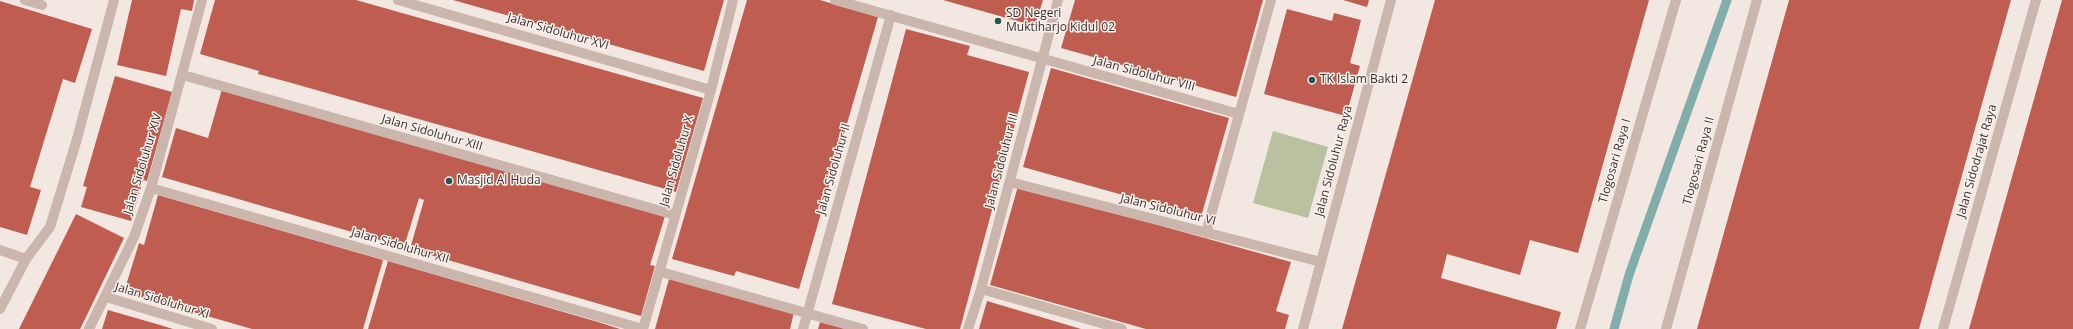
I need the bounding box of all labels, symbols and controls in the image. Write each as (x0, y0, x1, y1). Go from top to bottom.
place label: SD Negeri Muktiharjo Kidul 02 (1006, 7, 1115, 35)
street label: Jalan Sidoluhur XVI (506, 11, 610, 53)
marker: SD Negeri Muktiharjo Kidul 02 (993, 16, 1003, 26)
street label: Jalan Sidoluhur VIII (1092, 54, 1196, 94)
place label: TK Islam Bakti 2 (1320, 73, 1408, 87)
marker: TK Islam Bakti 2 (1307, 75, 1317, 85)
street label: Jalan Sidodrajat Raya (1954, 103, 2000, 219)
street label: Jalan Sidoluhur Raya (1312, 104, 1356, 218)
street label: Jalan Sidoluhur XIV (121, 112, 165, 216)
street label: Jalan Sidoluhur XIII (380, 112, 484, 154)
street label: Jalan Sidoluhur III (982, 112, 1022, 210)
street label: Jalan Sidoluhur X (657, 114, 697, 208)
street label: Tlogosari Raya II (1680, 115, 1718, 207)
street label: Tlogosari Raya I (1596, 117, 1634, 205)
street label: Jalan Sidoluhur II (814, 122, 854, 216)
place label: Masjid Al Huda (457, 174, 541, 188)
marker: Masjid Al Huda (444, 176, 454, 186)
street label: Jalan Sidoluhur VI (1119, 191, 1217, 229)
street label: Jalan Sidoluhur XII (349, 225, 451, 267)
street label: Jalan Sidoluhur XI (113, 280, 211, 322)

